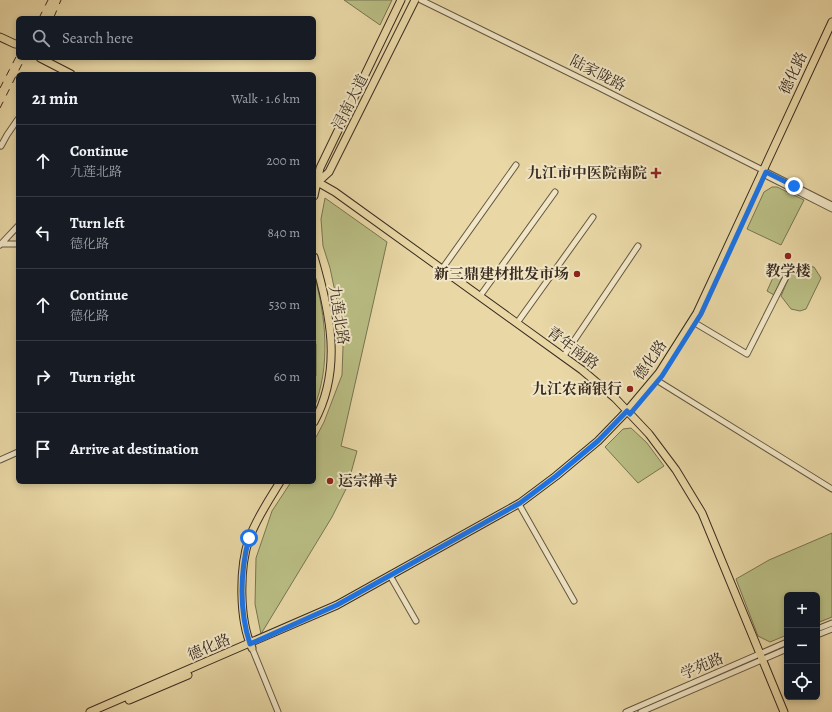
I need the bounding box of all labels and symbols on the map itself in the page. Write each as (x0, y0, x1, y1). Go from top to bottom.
street label: 德化路 (774, 48, 812, 98)
street label: 陆家陇路 (567, 50, 629, 96)
street label: 浔南大道 (327, 71, 373, 133)
place label: 九江市中医院南院 (527, 163, 647, 183)
marker: 九江市中医院南院 (650, 167, 662, 179)
route end (785, 177, 803, 195)
marker: 教学楼 (783, 251, 793, 261)
place label: 教学楼 (765, 261, 811, 281)
place label: 新三鼎建材批发市场 (434, 264, 569, 284)
marker: 新三鼎建材批发市场 (572, 269, 582, 279)
street label: 九莲北路 (324, 284, 354, 346)
street label: 青年南路 (543, 322, 603, 374)
street label: 德化路 (629, 336, 671, 384)
place label: 九江农商银行 (532, 379, 622, 399)
marker: 九江农商银行 (625, 384, 635, 394)
place label: 运宗禅寺 (338, 471, 398, 491)
marker: 运宗禅寺 (325, 476, 335, 486)
route start (240, 529, 258, 547)
street label: 德化路 (184, 629, 234, 665)
street label: 学苑路 (677, 648, 727, 684)

